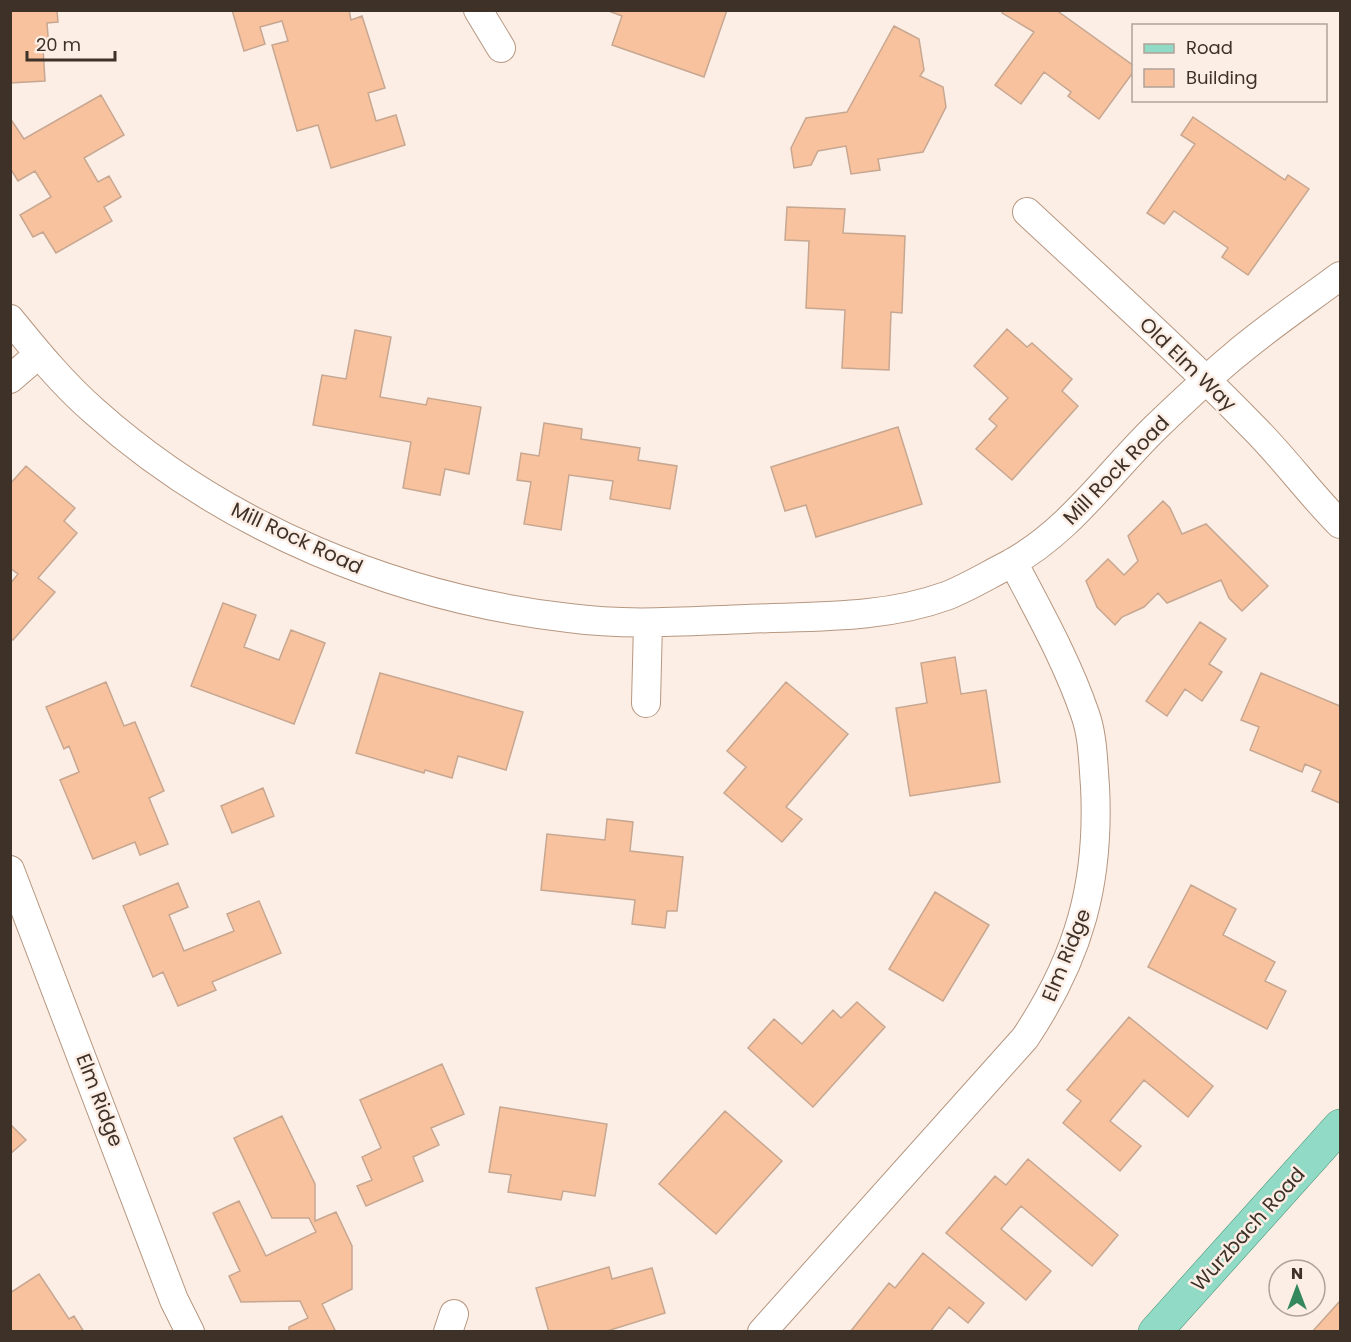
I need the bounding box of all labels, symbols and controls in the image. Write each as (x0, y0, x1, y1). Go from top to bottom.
scale bar (27, 24, 116, 62)
legend (1132, 24, 1327, 102)
text: 20 m (36, 32, 81, 57)
text: Road (1186, 35, 1233, 60)
text: Building (1186, 65, 1258, 90)
street label: Old Elm Way (1133, 311, 1243, 417)
street label: Mill Rock Road (1057, 409, 1175, 531)
street label: Mill Rock Road (227, 495, 367, 581)
street label: Elm Ridge (1035, 904, 1097, 1006)
street label: Elm Ridge (69, 1049, 131, 1151)
street label: Wurzbach Road (1185, 1161, 1311, 1297)
north arrow (1267, 1258, 1327, 1318)
text: N (1291, 1262, 1303, 1285)

